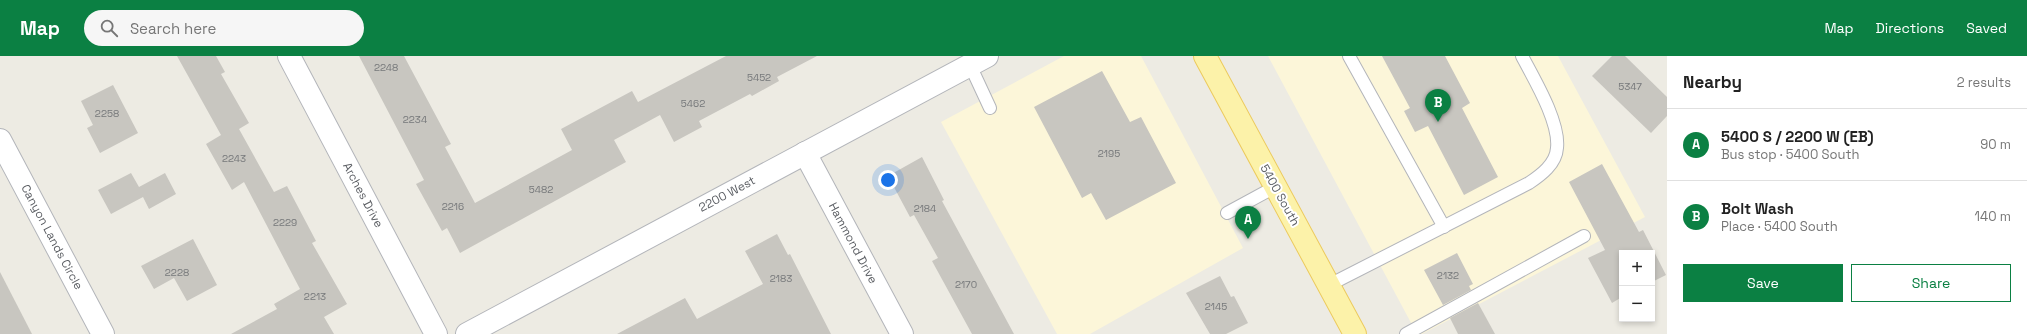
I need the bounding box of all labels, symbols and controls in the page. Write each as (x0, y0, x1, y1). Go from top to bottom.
search box (84, 10, 364, 46)
text: Map (20, 16, 60, 41)
icon: search (98, 17, 120, 39)
text: Search here (130, 19, 216, 38)
text: Map (1824, 19, 1854, 37)
text: Directions (1876, 19, 1944, 37)
text: Saved (1966, 19, 2007, 37)
house number: 2248 (374, 61, 398, 74)
house number: 5452 (747, 71, 771, 84)
text: Nearby (1683, 71, 1742, 93)
text: 2 results (1957, 74, 2011, 91)
house number: 5347 (1618, 80, 1642, 93)
pin: B (1425, 89, 1451, 122)
house number: 5462 (681, 97, 705, 110)
house number: 2258 (95, 107, 119, 120)
house number: 2234 (403, 113, 427, 126)
text: 5400 S / 2200 W (EB) (1721, 127, 1874, 146)
text: A (1692, 136, 1700, 153)
text: 90 m (1980, 136, 2011, 153)
text: Bus stop · 5400 South (1721, 146, 1860, 163)
house number: 2195 (1098, 147, 1120, 160)
house number: 2243 (222, 152, 246, 165)
street label: Arches Drive (339, 160, 387, 230)
street label: 5400 South (1256, 161, 1304, 229)
your location (878, 170, 898, 190)
street label: 2200 West (696, 172, 758, 216)
street label: Canyon Lands Circle (17, 182, 87, 292)
house number: 5482 (529, 183, 553, 196)
text: Bolt Wash (1721, 199, 1794, 218)
house number: 2216 (442, 200, 464, 213)
street label: Hammond Drive (825, 200, 881, 286)
house number: 2184 (914, 202, 936, 215)
pin: A (1235, 206, 1261, 239)
text: B (1692, 208, 1700, 225)
text: 140 m (1975, 208, 2011, 225)
house number: 2229 (273, 216, 297, 229)
text: Place · 5400 South (1721, 218, 1838, 235)
map controls (1619, 250, 1655, 322)
button: + (1619, 250, 1655, 286)
button: Save (1683, 264, 1843, 302)
button: Share (1851, 264, 2011, 302)
house number: 2228 (165, 266, 189, 279)
house number: 2132 (1437, 269, 1459, 282)
house number: 2183 (770, 272, 792, 285)
house number: 2170 (955, 278, 977, 291)
button: − (1619, 286, 1655, 322)
house number: 2213 (304, 290, 326, 303)
house number: 2145 (1205, 300, 1227, 313)

